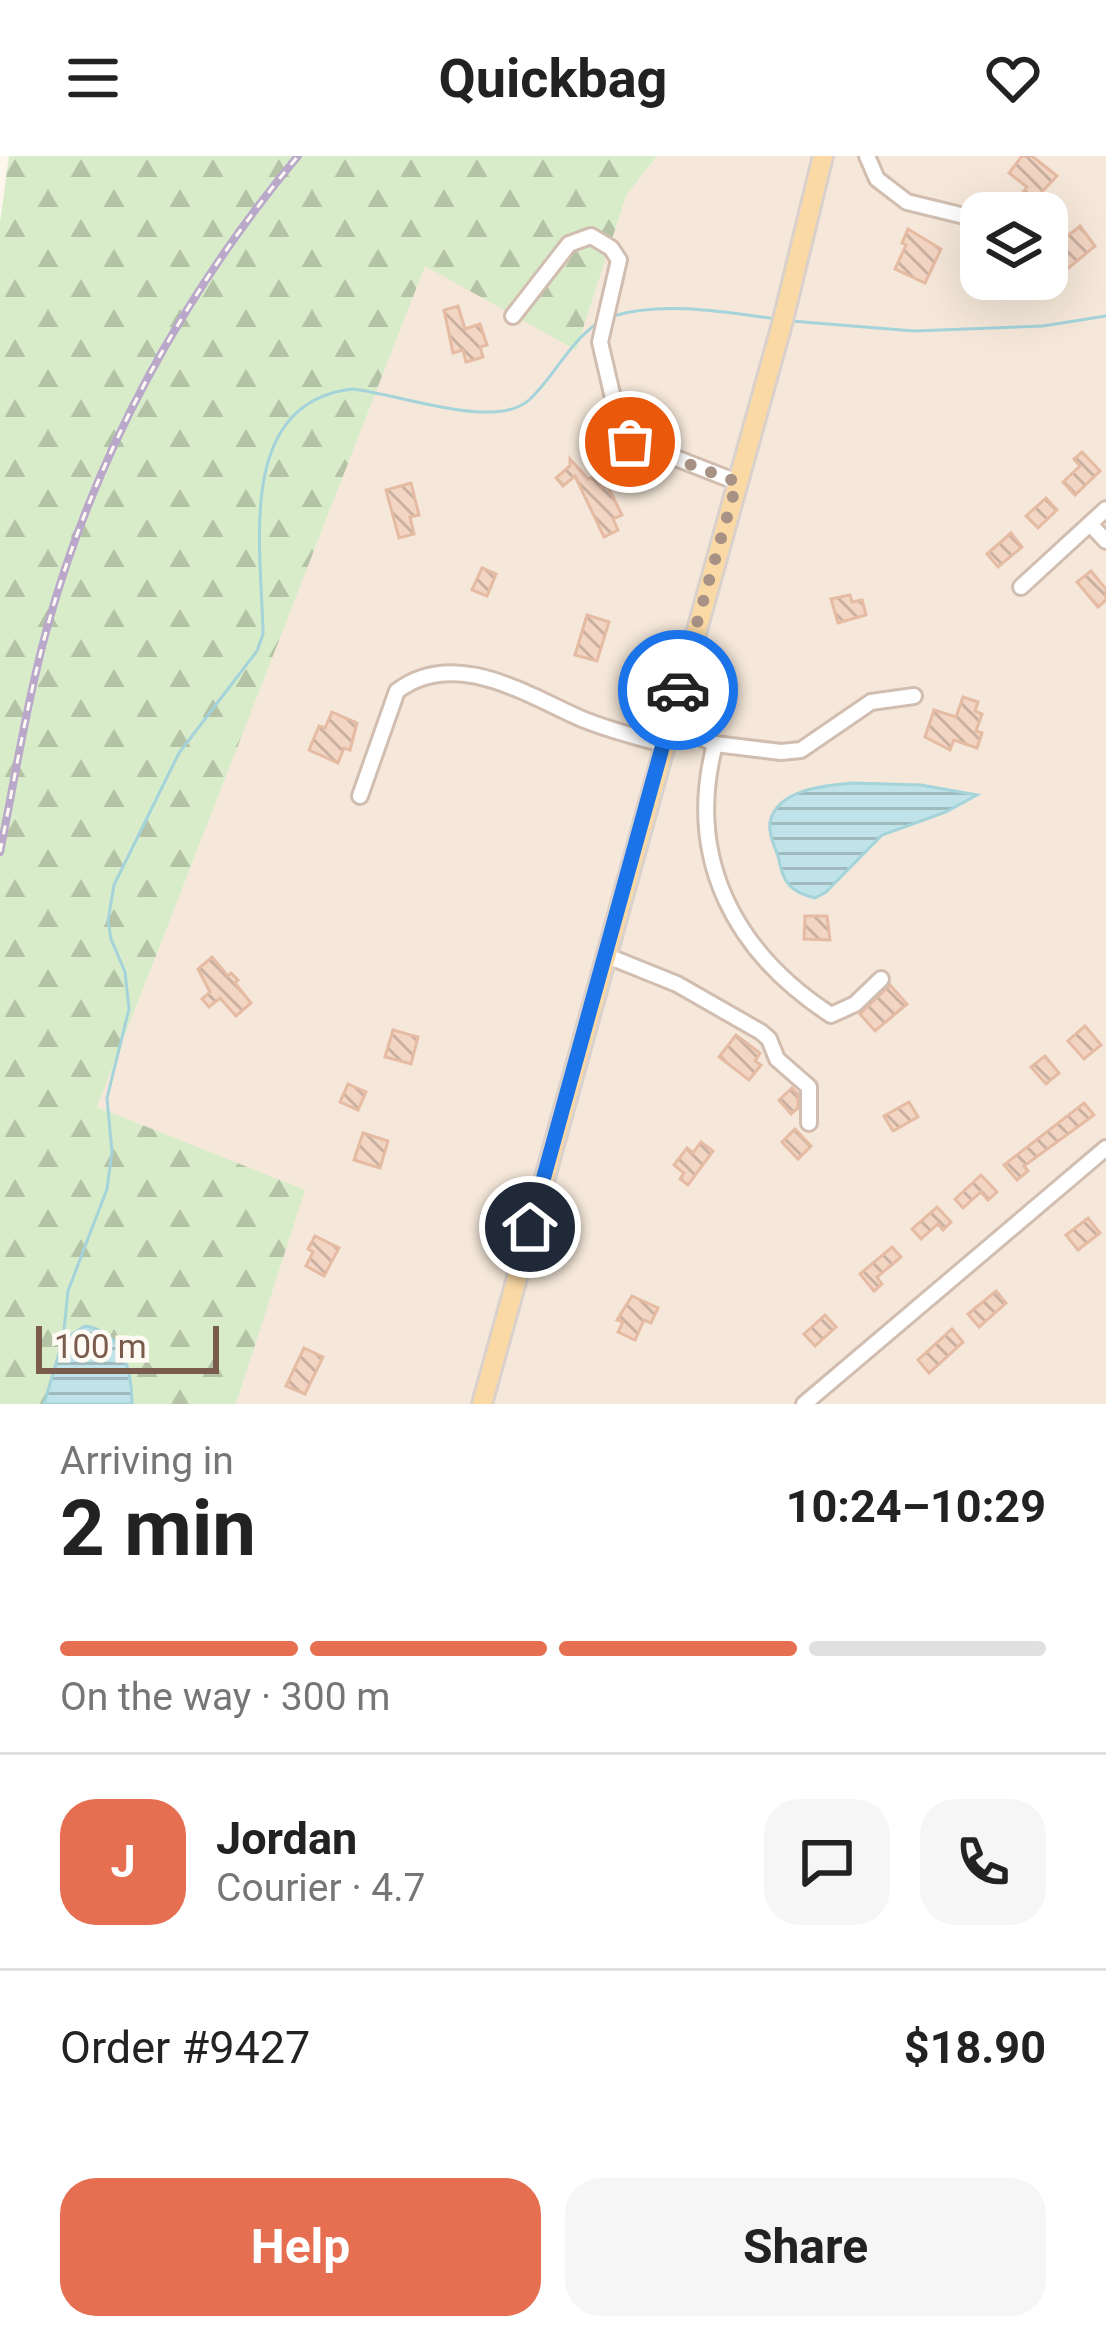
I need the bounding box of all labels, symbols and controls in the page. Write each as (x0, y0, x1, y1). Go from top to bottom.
icon: menu (60, 45, 126, 111)
icon: heart (980, 45, 1046, 111)
text: Quickbag (439, 47, 667, 110)
map controls (960, 192, 1068, 300)
button: layers (960, 192, 1068, 300)
pin (579, 391, 681, 493)
icon: bag (597, 409, 663, 475)
courier (618, 630, 738, 750)
icon: car (645, 657, 711, 723)
pin (479, 1176, 581, 1278)
icon: home (497, 1194, 563, 1260)
scale bar (36, 1320, 219, 1373)
text: 100 m (54, 1327, 147, 1366)
text: Arriving in (60, 1438, 234, 1484)
text: 10:24–10:29 (786, 1480, 1046, 1533)
text: 2 min (60, 1483, 256, 1574)
text: On the way · 300 m (60, 1674, 391, 1720)
button: chat (764, 1799, 890, 1925)
button: phone (920, 1799, 1046, 1925)
text: Jordan (216, 1812, 357, 1865)
text: J (110, 1835, 136, 1888)
text: Courier · 4.7 (216, 1865, 425, 1911)
text: Order #9427 (60, 2021, 310, 2074)
text: $18.90 (904, 2021, 1046, 2074)
button: Help (60, 2178, 541, 2316)
button: Share (565, 2178, 1046, 2316)

